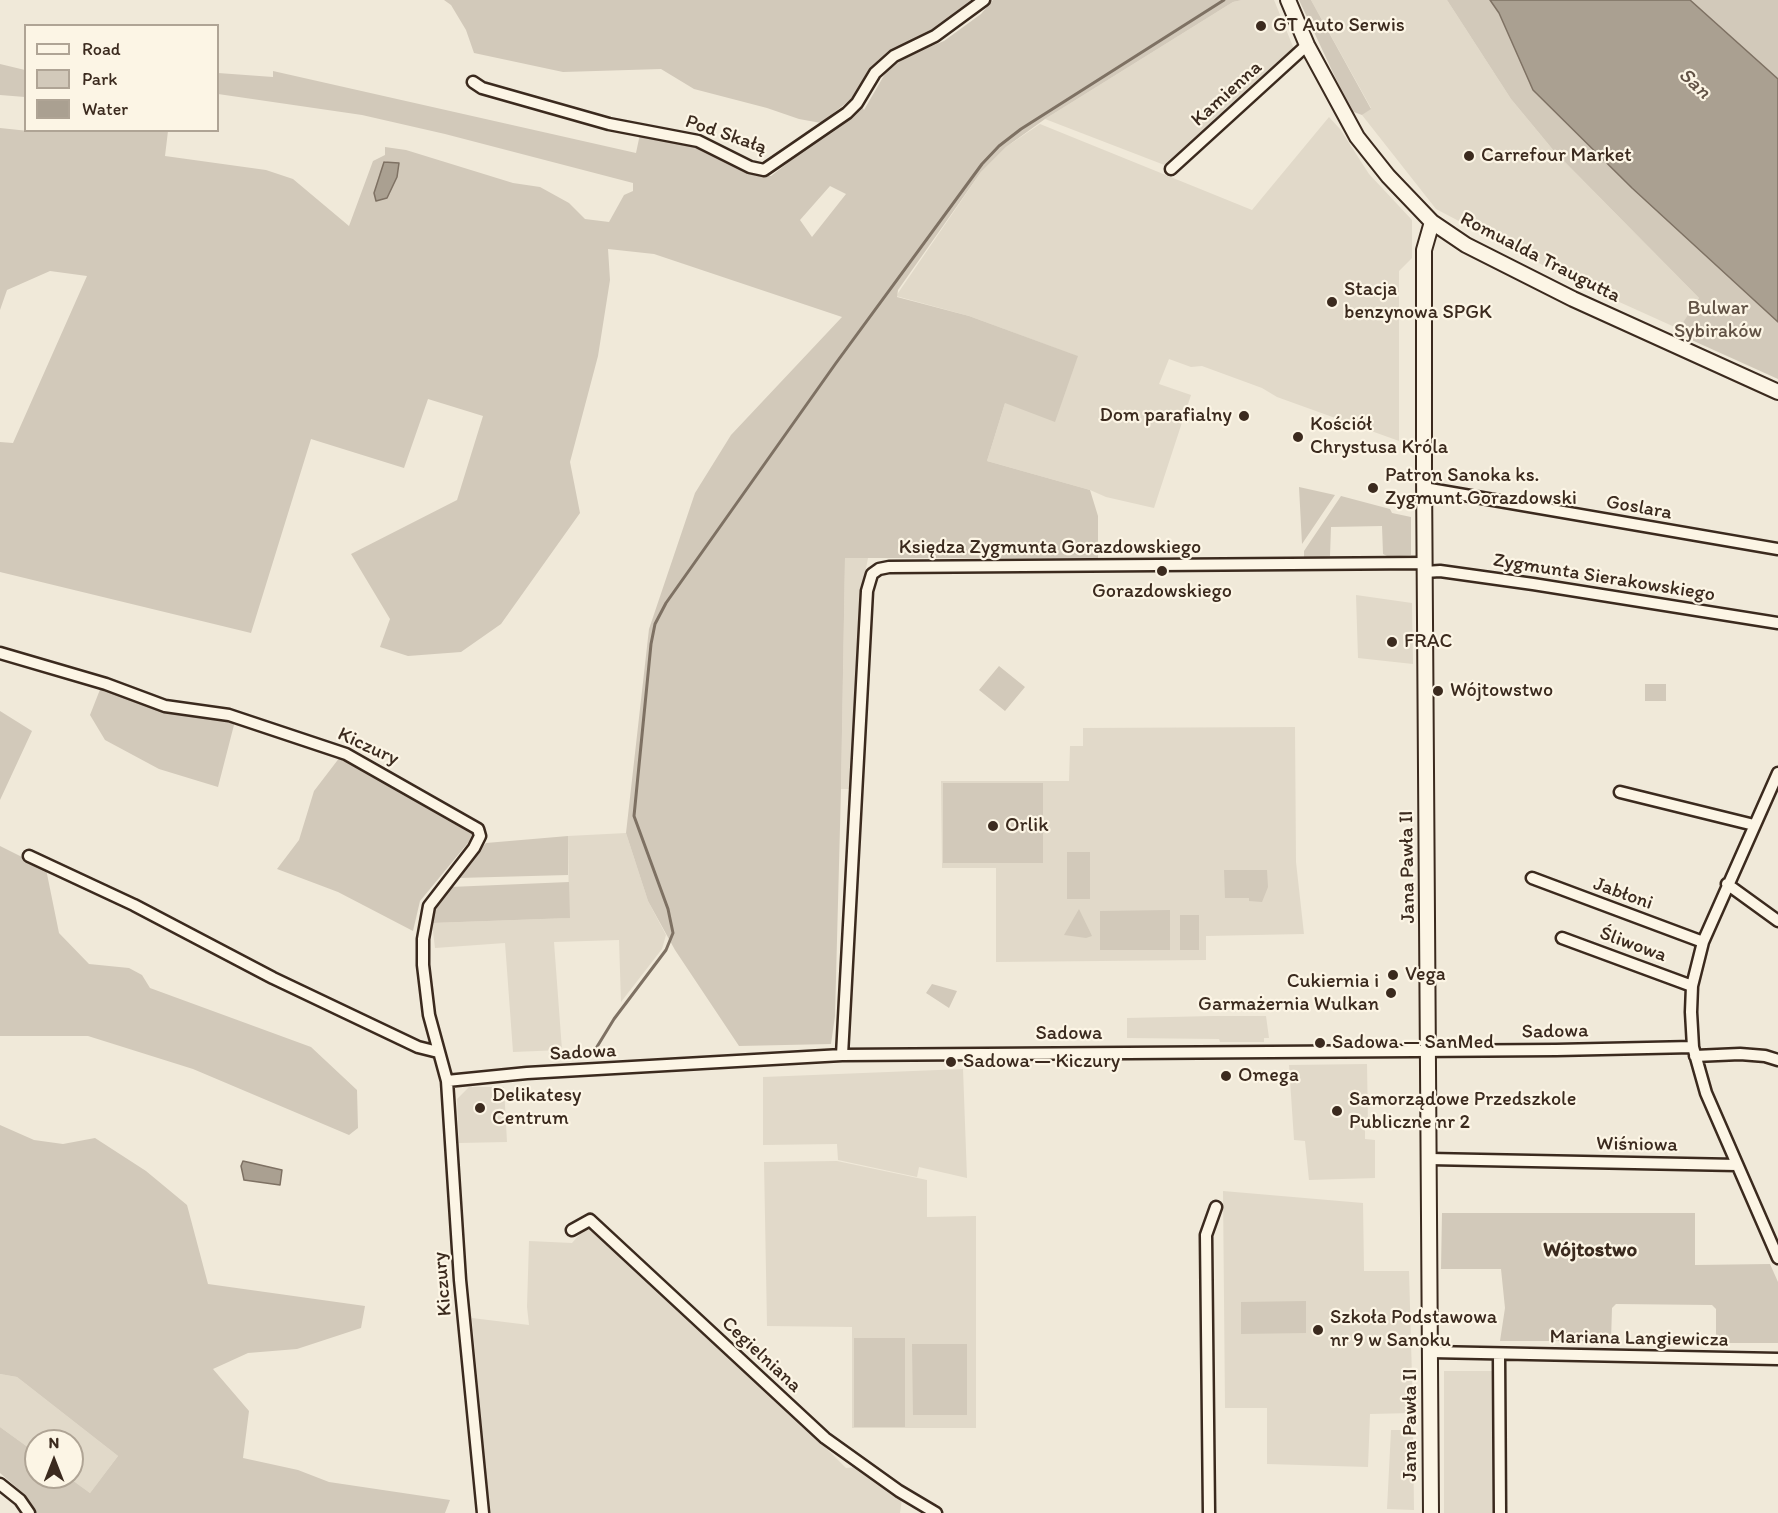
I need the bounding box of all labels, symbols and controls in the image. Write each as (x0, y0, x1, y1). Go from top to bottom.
place label: GT Auto Serwis (1273, 14, 1405, 38)
marker: GT Auto Serwis (1254, 19, 1268, 33)
legend (24, 24, 219, 132)
text: Road (82, 38, 121, 60)
street label: Kamienna (1187, 56, 1267, 132)
water label: San (1673, 63, 1715, 105)
text: Park (82, 68, 117, 90)
text: Water (82, 98, 128, 120)
street label: Pod Skałą (682, 110, 770, 160)
place label: Carrefour Market (1481, 144, 1632, 168)
marker: Carrefour Market (1462, 149, 1476, 163)
street label: Romualda Traugutta (1456, 207, 1624, 309)
place label: Stacja benzynowa SPGK (1344, 278, 1492, 325)
marker: Stacja benzynowa SPGK (1325, 295, 1339, 309)
park label: Bulwar Sybiraków (1674, 297, 1762, 344)
place label: Dom parafialny (1099, 404, 1232, 428)
marker: Dom parafialny (1237, 409, 1251, 423)
place label: Kościół Chrystusa Króla (1310, 413, 1448, 460)
marker: Kościół Chrystusa Króla (1291, 430, 1305, 444)
place label: Patron Sanoka ks. Zygmunt Gorazdowski (1385, 464, 1577, 511)
marker: Patron Sanoka ks. Zygmunt Gorazdowski (1366, 481, 1380, 495)
street label: Goslara (1604, 490, 1674, 526)
street label: Księdza Zygmunta Gorazdowskiego (899, 536, 1201, 560)
street label: Zygmunta Sierakowskiego (1491, 549, 1717, 607)
marker: Gorazdowskiego (1155, 564, 1169, 578)
place label: Gorazdowskiego (1092, 580, 1232, 604)
place label: FRAC (1404, 630, 1452, 654)
marker: FRAC (1385, 635, 1399, 649)
place label: Wójtowstwo (1450, 679, 1553, 703)
marker: Wójtowstwo (1431, 684, 1445, 698)
street label: Kiczury (334, 722, 402, 772)
street label: Jana Pawła II (1395, 810, 1421, 924)
place label: Orlik (1005, 814, 1049, 838)
marker: Orlik (986, 819, 1000, 833)
street label: Jabłoni (1590, 872, 1656, 916)
street label: Śliwowa (1596, 922, 1670, 968)
place label: Vega (1405, 963, 1446, 987)
marker: Vega (1386, 968, 1400, 982)
place label: Cukiernia i Garmażernia Wulkan (1198, 970, 1379, 1017)
marker: Cukiernia i Garmażernia Wulkan (1384, 986, 1398, 1000)
street label: Sadowa (1521, 1019, 1589, 1045)
street label: Sadowa (1036, 1022, 1102, 1046)
place label: Sadowa — SanMed (1332, 1031, 1494, 1055)
marker: Sadowa — SanMed (1313, 1036, 1327, 1050)
street label: Sadowa (549, 1039, 617, 1067)
place label: Sadowa — Kiczury (963, 1050, 1120, 1074)
marker: Sadowa — Kiczury (944, 1055, 958, 1069)
place label: Omega (1238, 1064, 1299, 1088)
marker: Omega (1219, 1069, 1233, 1083)
place label: Delikatesy Centrum (492, 1084, 581, 1131)
place label: Samorządowe Przedszkole Publiczne nr 2 (1349, 1088, 1576, 1135)
marker: Delikatesy Centrum (473, 1101, 487, 1115)
marker: Samorządowe Przedszkole Publiczne nr 2 (1330, 1104, 1344, 1118)
street label: Wiśniowa (1596, 1132, 1678, 1158)
district label: Wójtostwo (1543, 1238, 1637, 1264)
street label: Kiczury (428, 1251, 458, 1317)
place label: Szkoła Podstawowa nr 9 w Sanoku (1330, 1306, 1497, 1353)
street label: Cegielniana (716, 1312, 806, 1398)
marker: Szkoła Podstawowa nr 9 w Sanoku (1311, 1323, 1325, 1337)
street label: Mariana Langiewicza (1549, 1325, 1729, 1353)
street label: Jana Pawła II (1399, 1369, 1423, 1481)
north arrow (24, 1429, 84, 1489)
text: N (49, 1433, 59, 1452)

